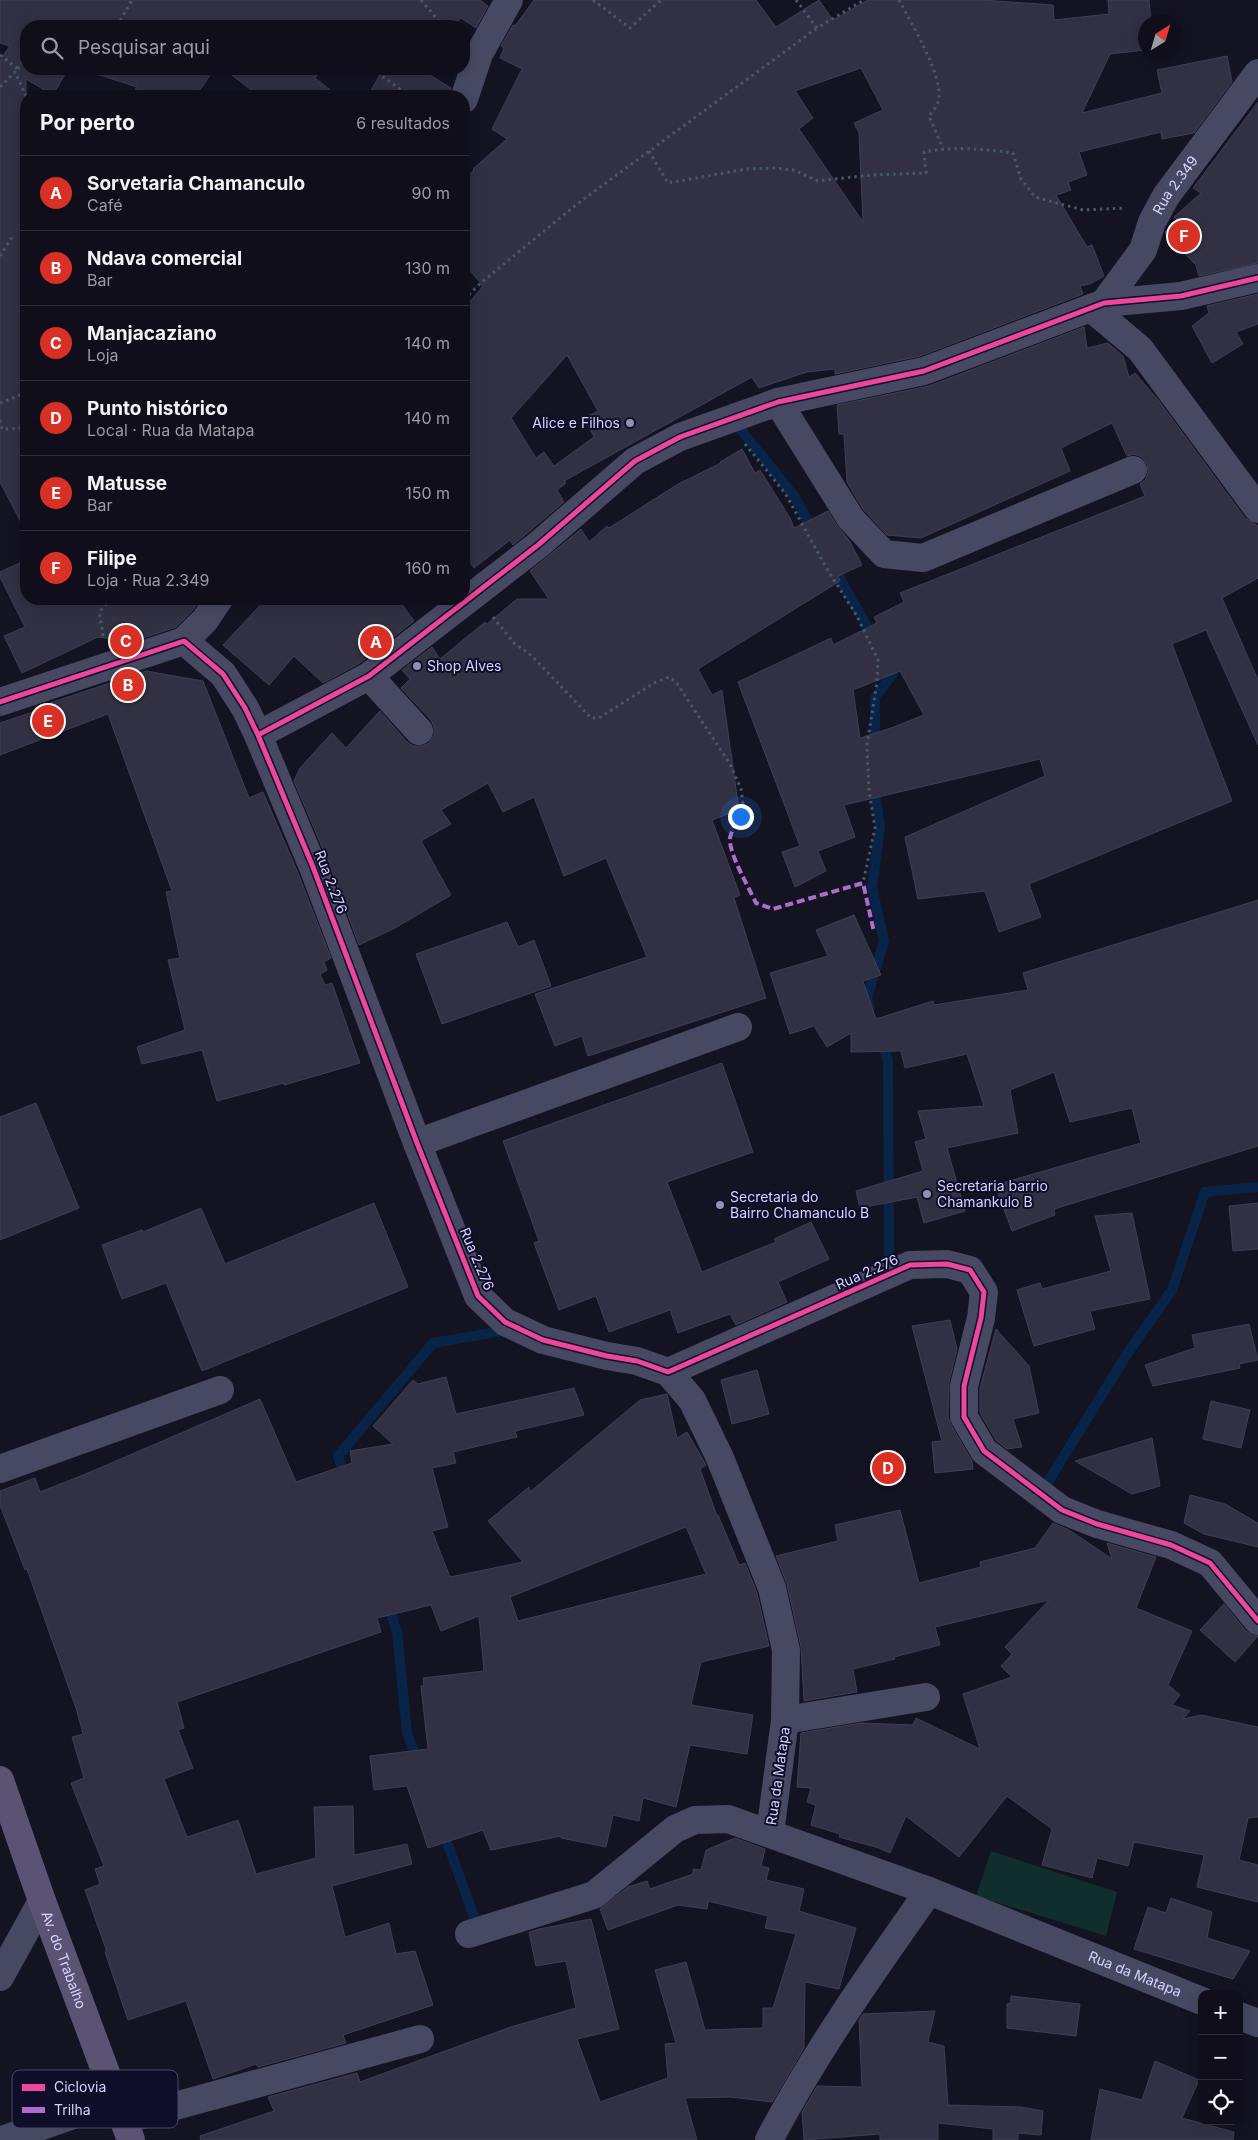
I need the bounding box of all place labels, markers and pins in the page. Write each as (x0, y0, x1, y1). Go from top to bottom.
pin: F (1168, 217, 1200, 255)
place label: Alice e Filhos (532, 414, 620, 431)
marker: Alice e Filhos (624, 417, 636, 429)
pin: C (110, 622, 142, 660)
pin: A (360, 623, 392, 661)
place label: Shop Alves (427, 657, 501, 674)
marker: Shop Alves (411, 660, 423, 672)
pin: B (112, 666, 144, 704)
pin: E (32, 702, 64, 740)
place label: Secretaria barrio Chamankulo B (937, 1177, 1048, 1210)
place label: Secretaria do Bairro Chamanculo B (730, 1188, 869, 1221)
marker: Secretaria barrio Chamankulo B (921, 1188, 933, 1200)
marker: Secretaria do Bairro Chamanculo B (714, 1199, 726, 1211)
pin: D (872, 1449, 904, 1487)

